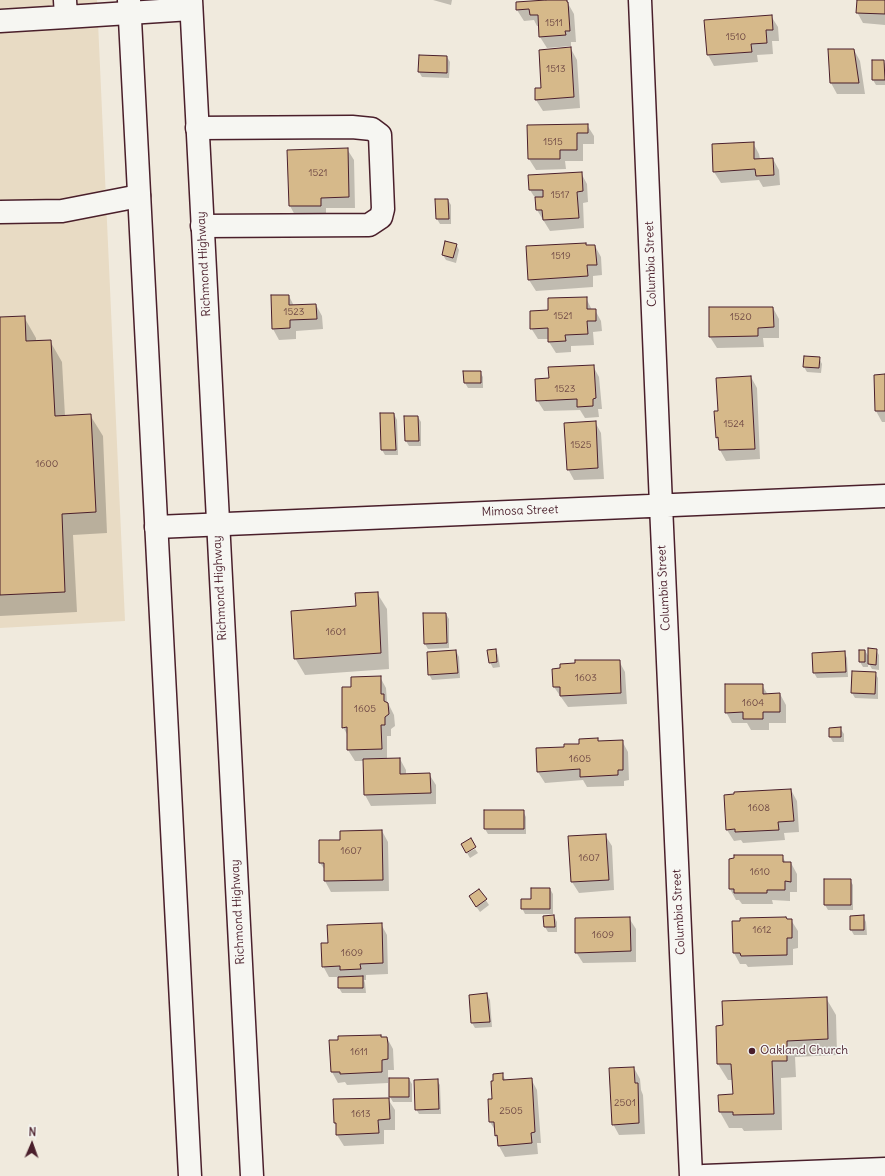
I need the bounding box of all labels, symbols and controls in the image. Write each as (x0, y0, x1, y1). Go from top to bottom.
house number: 1511 (545, 17, 563, 29)
house number: 1510 (726, 31, 746, 43)
house number: 1513 (546, 63, 566, 75)
house number: 1515 (543, 136, 563, 148)
house number: 1521 (308, 167, 328, 179)
house number: 1517 (551, 189, 569, 201)
street label: Richmond Highway (194, 211, 214, 317)
street label: Columbia Street (642, 221, 660, 307)
house number: 1519 (551, 250, 571, 262)
house number: 1523 (284, 306, 304, 318)
house number: 1521 (553, 310, 573, 322)
house number: 1520 (730, 311, 752, 323)
house number: 1523 (555, 383, 575, 395)
house number: 1524 (724, 418, 744, 430)
house number: 1525 (571, 439, 591, 451)
house number: 1600 (36, 458, 58, 470)
street label: Mimosa Street (481, 502, 559, 520)
street label: Richmond Highway (210, 535, 230, 641)
street label: Columbia Street (655, 545, 673, 631)
house number: 1601 (326, 626, 346, 638)
house number: 1603 (575, 672, 597, 684)
house number: 1604 (742, 697, 764, 709)
house number: 1605 (354, 703, 376, 715)
house number: 1605 (569, 753, 591, 765)
house number: 1608 (748, 802, 770, 814)
house number: 1607 (340, 845, 362, 857)
house number: 1607 (578, 852, 600, 864)
street label: Richmond Highway (228, 859, 248, 965)
house number: 1610 (750, 866, 770, 878)
street label: Columbia Street (670, 869, 688, 955)
house number: 1612 (752, 924, 772, 936)
house number: 1609 (592, 929, 614, 941)
house number: 1609 (341, 947, 363, 959)
place label: Oakland Church (760, 1044, 848, 1058)
house number: 1611 (350, 1046, 368, 1058)
marker: Oakland Church (747, 1046, 757, 1056)
house number: 2501 (614, 1097, 636, 1109)
house number: 2505 (499, 1105, 523, 1117)
house number: 1613 (351, 1108, 371, 1120)
north arrow (12, 1124, 52, 1164)
text: N (28, 1125, 36, 1139)

